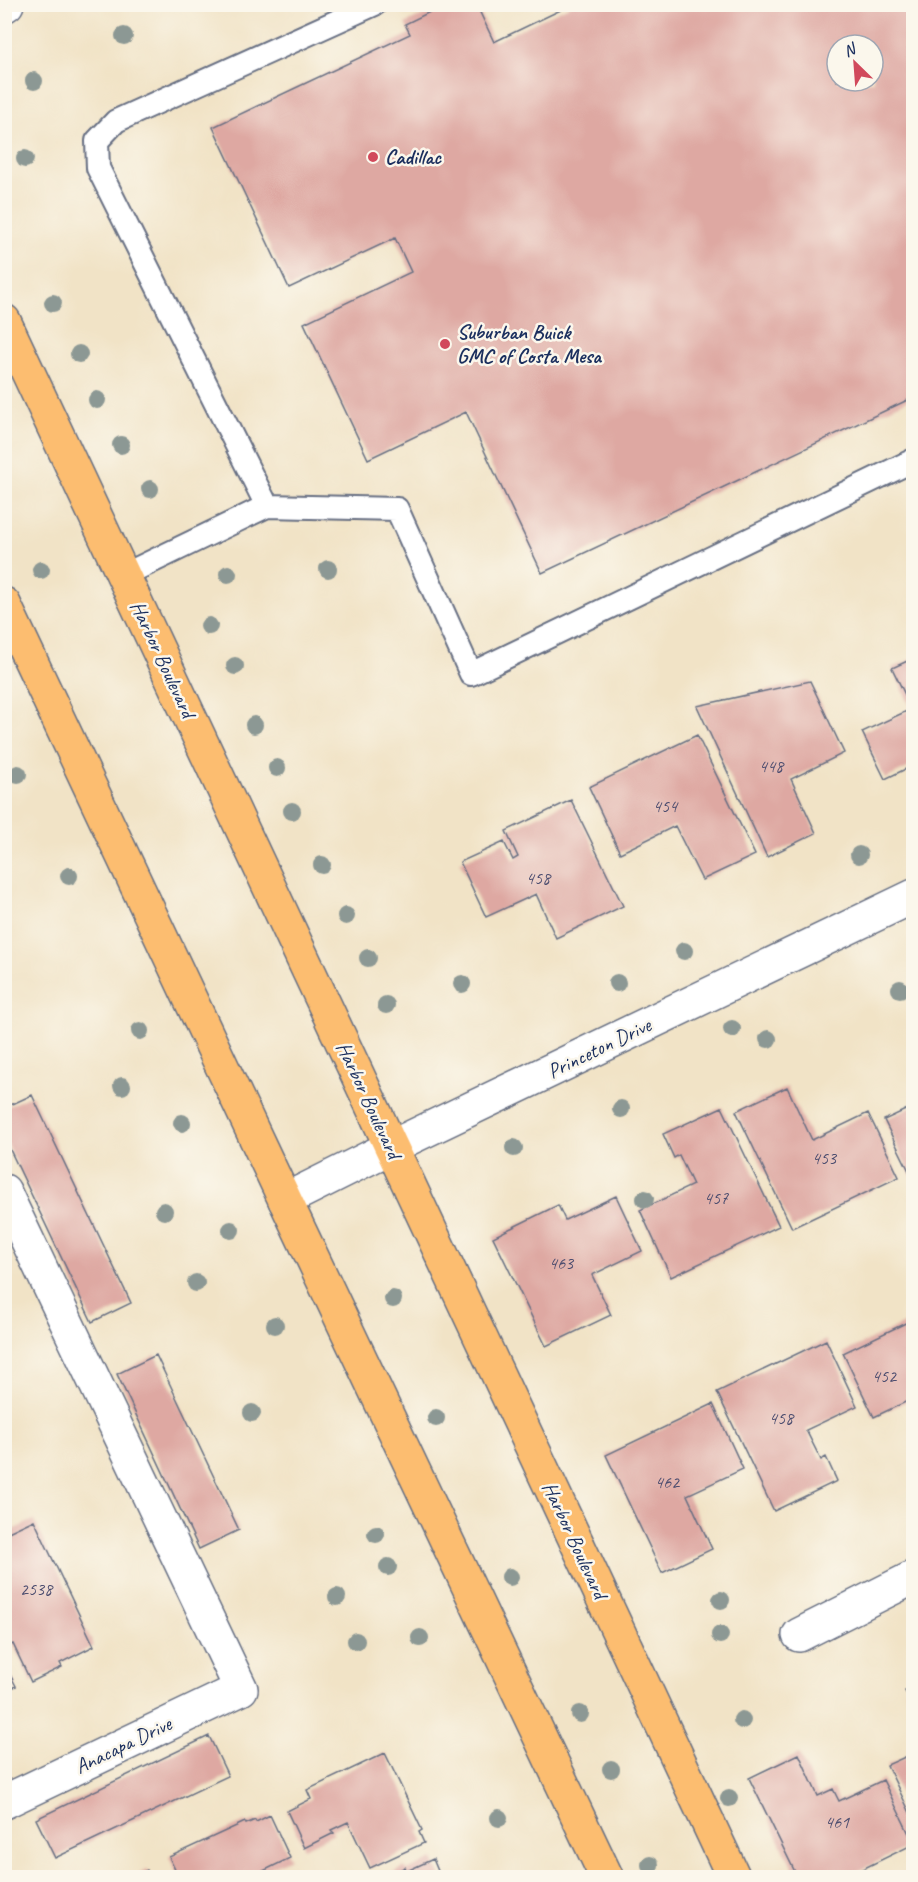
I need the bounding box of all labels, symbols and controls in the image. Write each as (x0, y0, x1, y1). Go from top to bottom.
north arrow (825, 33, 885, 93)
text: N (840, 38, 861, 61)
place label: Cadillac (385, 144, 442, 170)
marker: Cadillac (366, 150, 380, 164)
place label: Suburban Buick GMC of Costa Mesa (457, 319, 602, 369)
marker: Suburban Buick GMC of Costa Mesa (438, 337, 452, 351)
street label: Harbor Boulevard (125, 596, 203, 725)
house number: 448 (759, 755, 785, 777)
house number: 454 (653, 795, 679, 817)
house number: 458 (526, 867, 552, 889)
street label: Princeton Drive (543, 1011, 656, 1084)
street label: Harbor Boulevard (331, 1037, 409, 1166)
house number: 453 (812, 1147, 838, 1169)
house number: 457 (704, 1187, 729, 1209)
house number: 463 (549, 1252, 575, 1274)
house number: 452 (872, 1365, 898, 1387)
house number: 458 (769, 1407, 795, 1429)
house number: 462 (655, 1471, 681, 1493)
street label: Harbor Boulevard (537, 1477, 615, 1606)
house number: 2538 (20, 1578, 54, 1600)
street label: Anacapa Drive (71, 1710, 177, 1780)
house number: 461 (825, 1811, 850, 1833)

